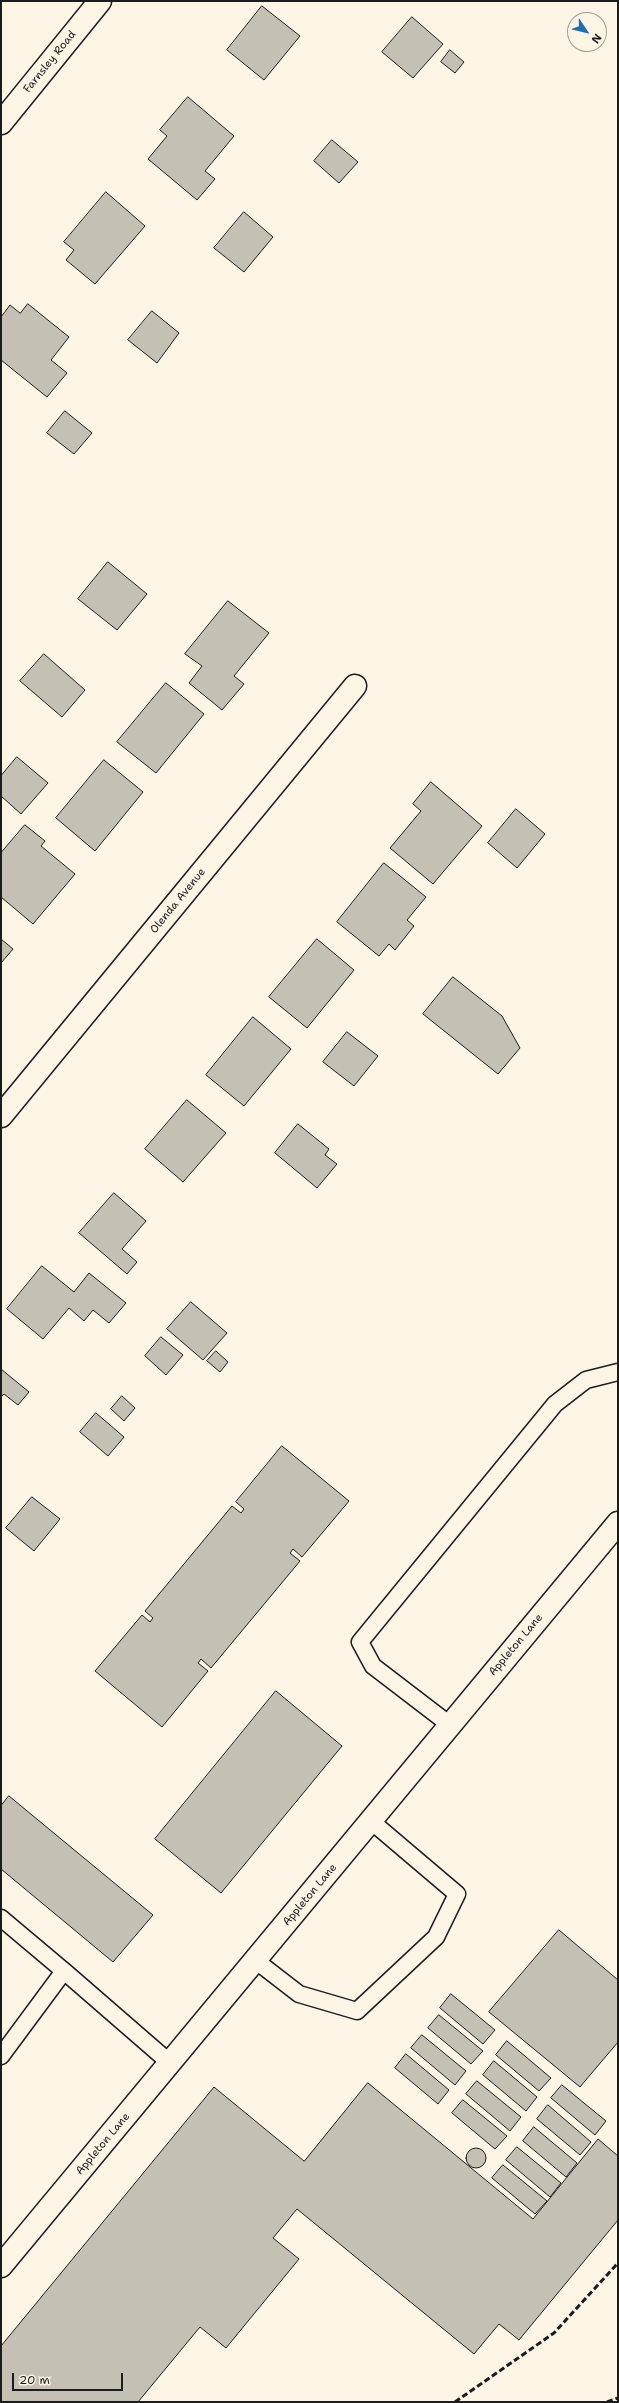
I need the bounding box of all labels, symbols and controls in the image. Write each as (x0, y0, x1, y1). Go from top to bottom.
north arrow (567, 12, 607, 52)
street label: Farnsley Road (21, 28, 79, 96)
text: N (588, 31, 605, 46)
street label: Olenda Avenue (148, 866, 208, 936)
street label: Appleton Lane (486, 1611, 546, 1679)
street label: Appleton Lane (280, 1861, 340, 1929)
street label: Appleton Lane (73, 2110, 133, 2178)
scale bar (14, 2365, 125, 2391)
text: 20 m (19, 2372, 50, 2388)

